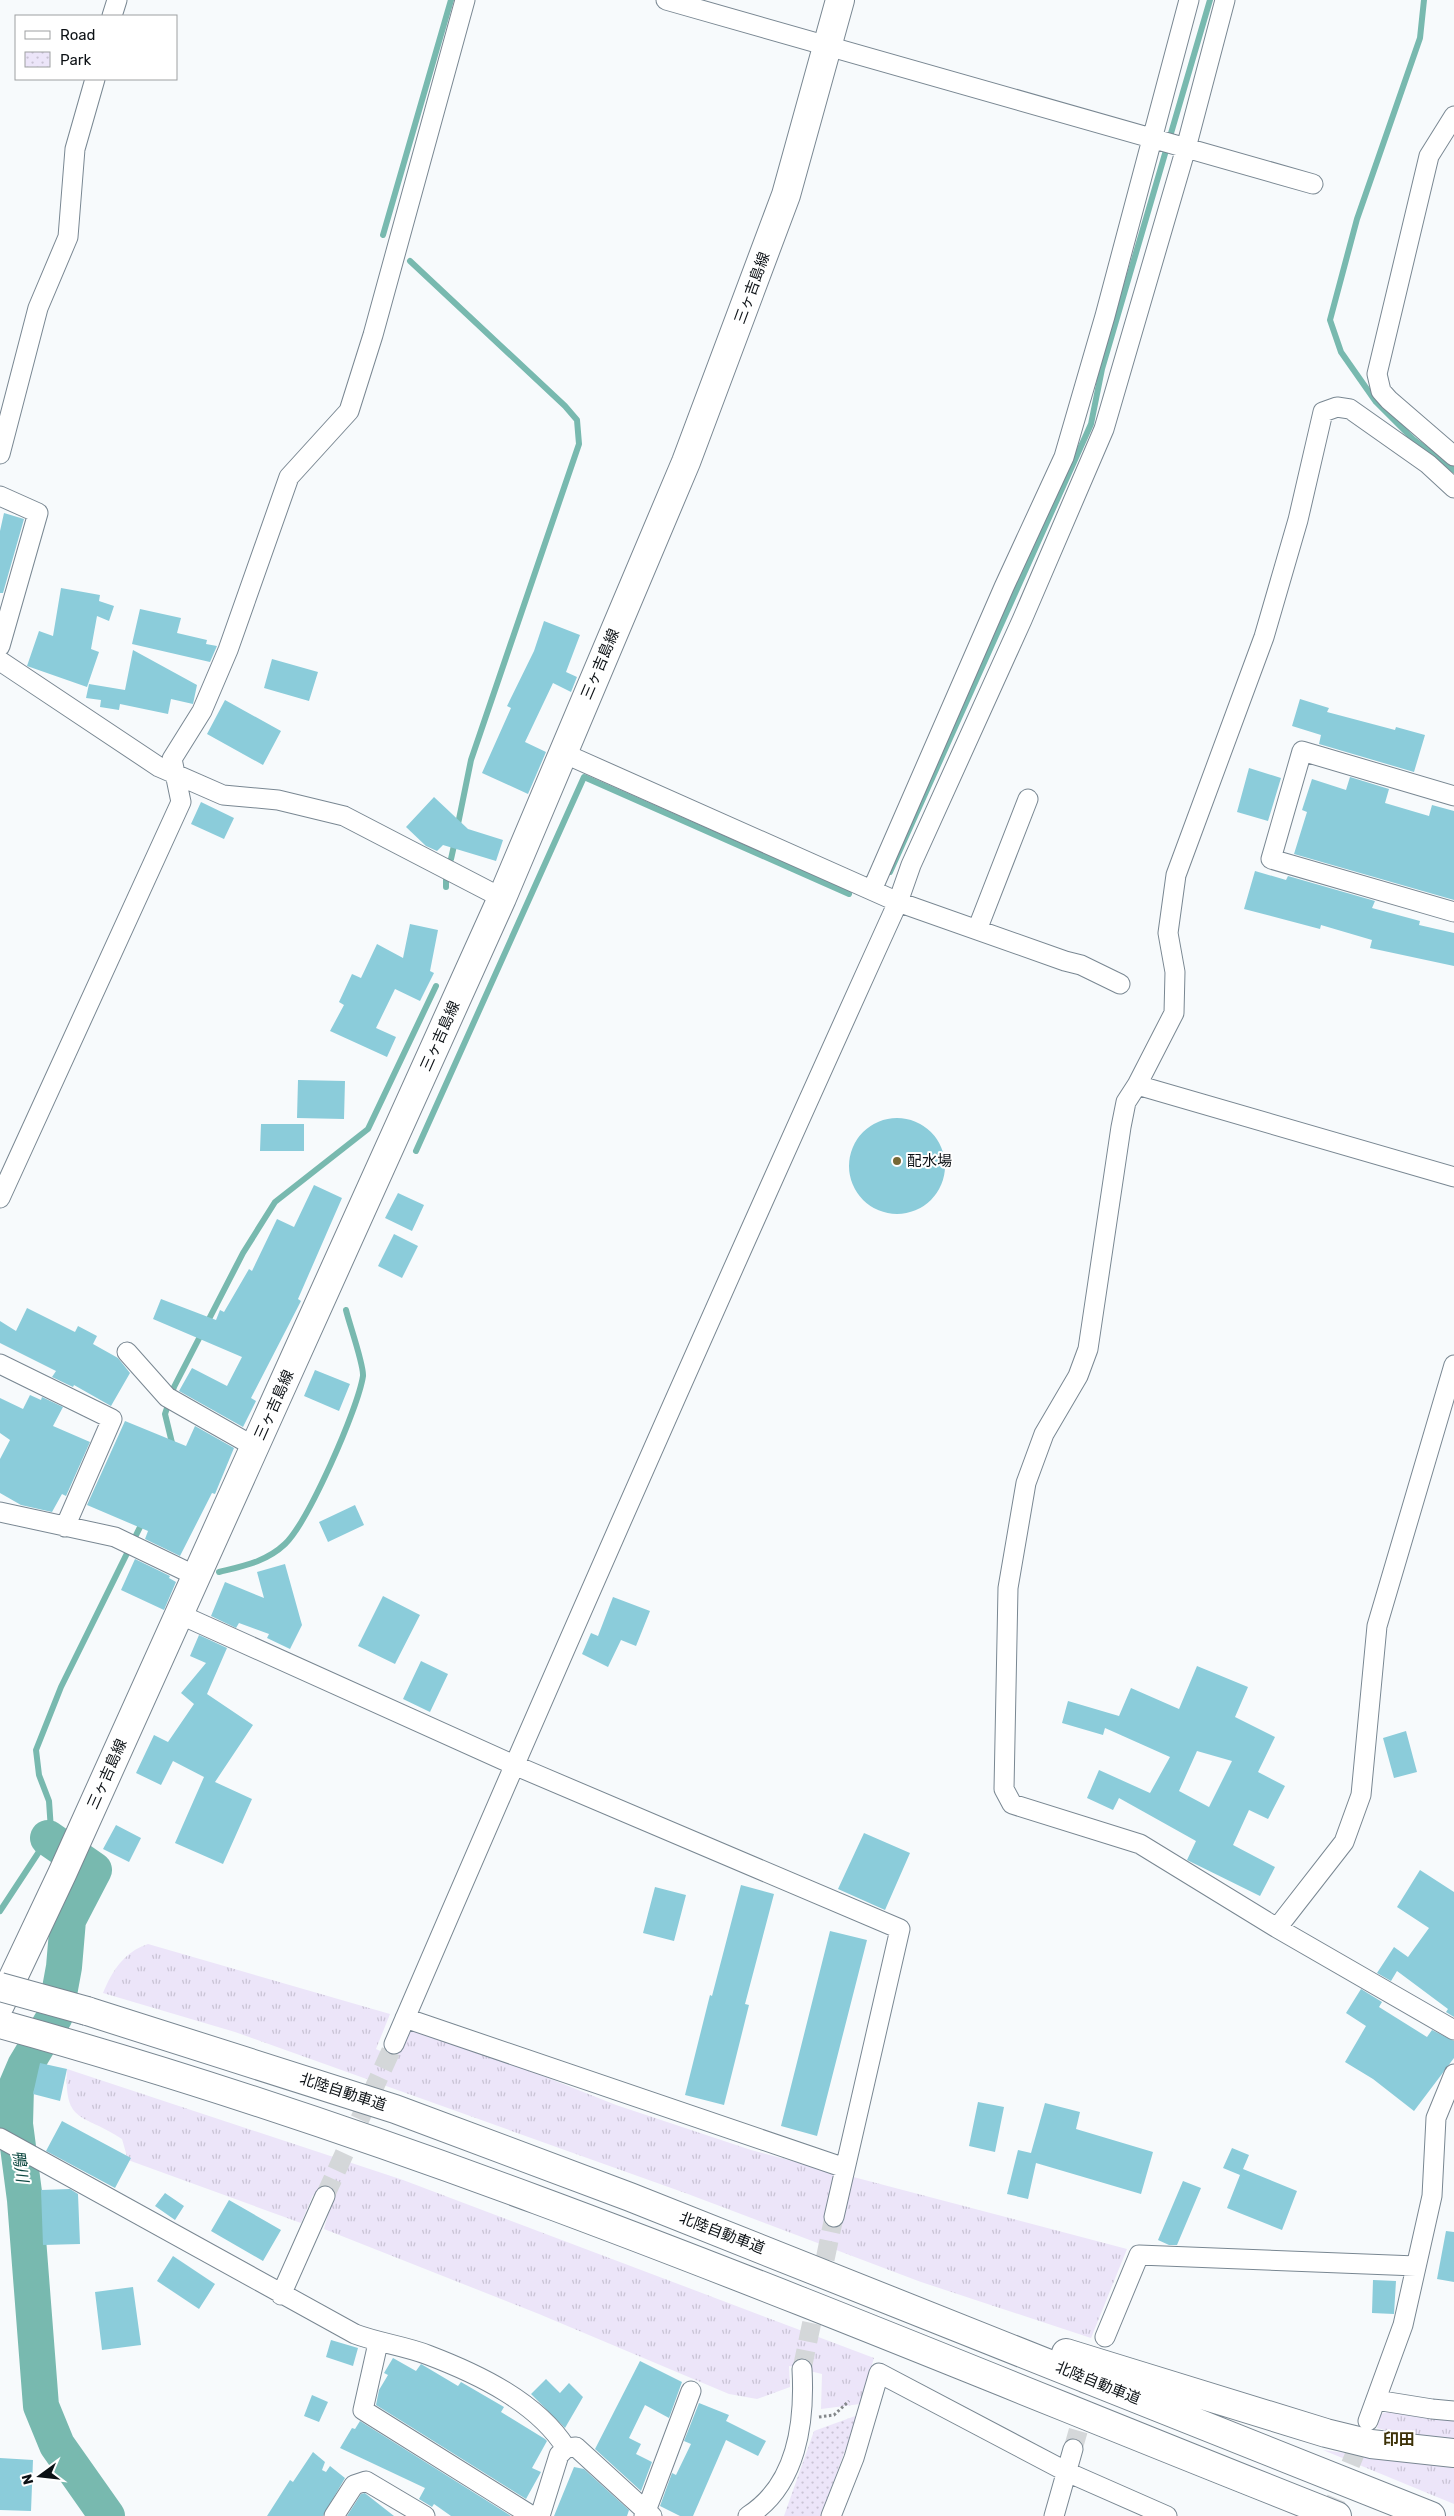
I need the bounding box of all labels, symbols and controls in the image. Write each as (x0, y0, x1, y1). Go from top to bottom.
legend (15, 15, 178, 80)
text: Road (60, 26, 96, 44)
text: Park (60, 51, 91, 69)
street label: 三ヶ吉島線 (731, 250, 773, 326)
street label: 三ヶ吉島線 (577, 626, 623, 702)
street label: 三ヶ吉島線 (417, 998, 463, 1074)
place label: 配水場 (907, 1152, 952, 1170)
marker: 配水場 (891, 1155, 903, 1167)
street label: 三ヶ吉島線 (251, 1367, 297, 1443)
street label: 三ヶ吉島線 (84, 1736, 130, 1812)
street label: 北陸自動車道 (297, 2070, 389, 2114)
water label: 鴨川 (9, 2149, 32, 2185)
street label: 北陸自動車道 (677, 2208, 767, 2258)
street label: 北陸自動車道 (1053, 2358, 1143, 2408)
district label: 印田 (1383, 2430, 1415, 2449)
north arrow (15, 2451, 65, 2501)
text: N (18, 2472, 37, 2486)

